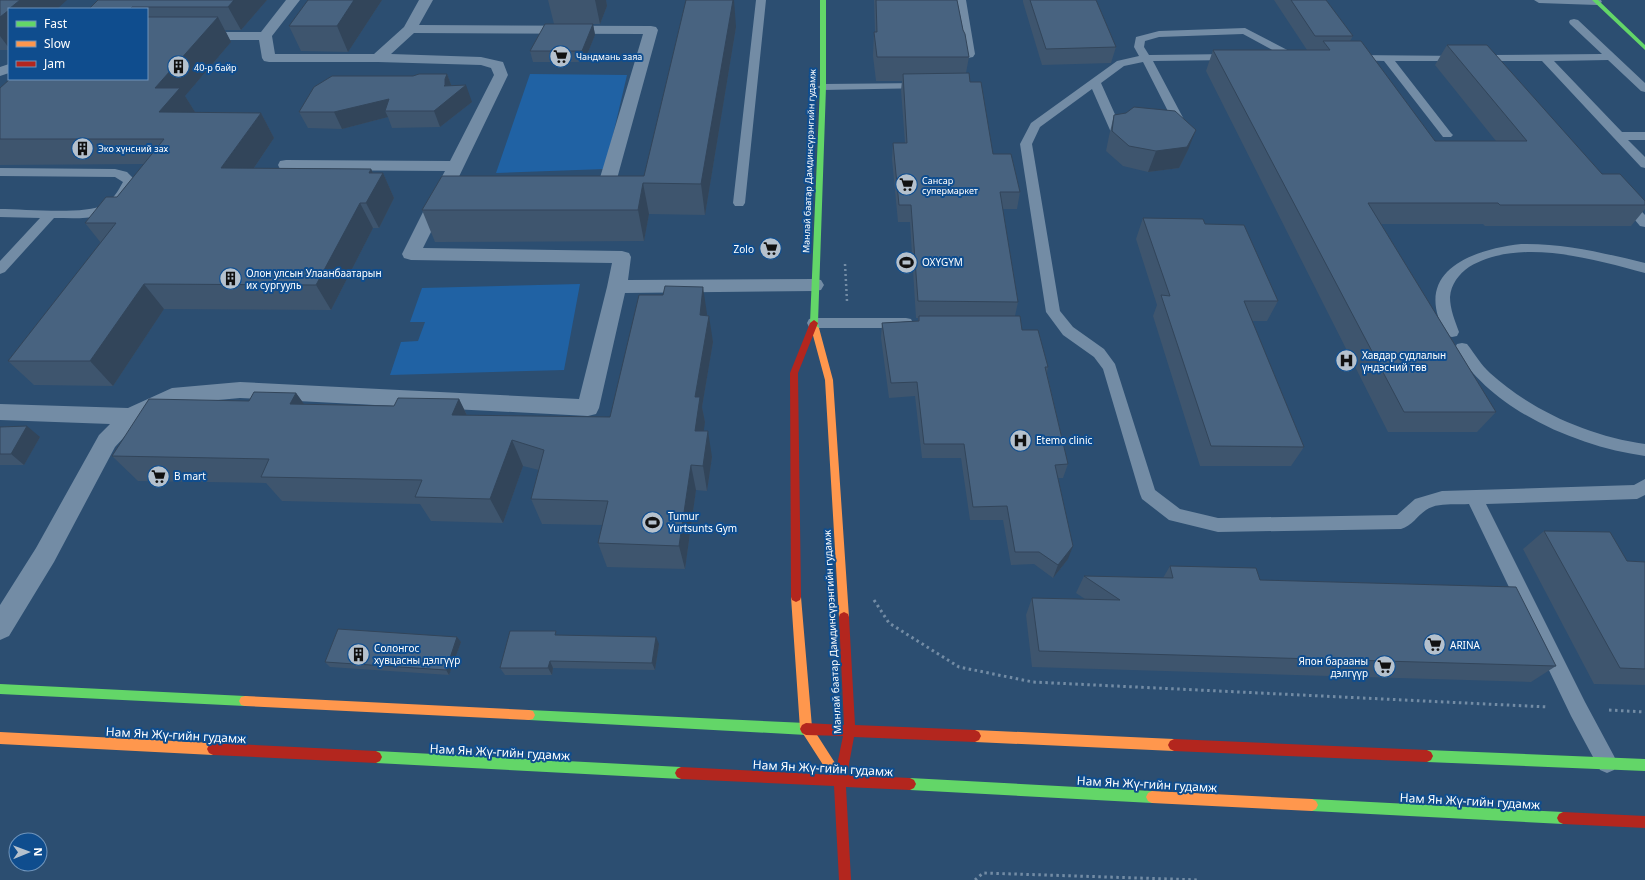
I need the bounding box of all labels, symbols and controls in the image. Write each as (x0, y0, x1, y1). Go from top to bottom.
legend (8, 8, 148, 80)
text: Fast (44, 15, 68, 32)
text: Slow (44, 35, 71, 52)
supermarket icon: Чандмань заяа (548, 43, 574, 69)
place label: Чандмань заяа (576, 50, 642, 63)
building icon: 40-р байр (165, 54, 191, 80)
text: Jam (43, 55, 65, 72)
place label: 40-р байр (194, 61, 237, 74)
street label: Манлай баатар Дамдинсүрэнгийн гудамж (799, 69, 819, 253)
building icon: Эко хүнсний зах (70, 135, 96, 161)
place label: Эко хүнсний зах (98, 142, 169, 155)
supermarket icon: Сансар супермаркет (894, 172, 920, 198)
place label: Сансар супермаркет (922, 174, 979, 197)
supermarket icon: Zolo (757, 236, 783, 262)
place label: Zolo (734, 242, 754, 256)
sports icon: OXYGYM (894, 249, 920, 275)
place label: OXYGYM (922, 255, 963, 269)
building icon: Олон улсын Улаанбаатарын их сургууль (217, 266, 243, 292)
place label: Олон улсын Улаанбаатарын их сургууль (246, 266, 382, 292)
hospital icon: Хавдар судлалын үндэсний төв (1333, 348, 1359, 374)
place label: Хавдар судлалын үндэсний төв (1362, 348, 1446, 374)
hospital icon: Etemo clinic (1007, 427, 1033, 453)
place label: Etemo clinic (1036, 433, 1093, 447)
supermarket icon: B mart (145, 463, 171, 489)
place label: B mart (174, 469, 206, 483)
sports icon: Tumur Yurtsunts Gym (639, 509, 665, 535)
place label: Tumur Yurtsunts Gym (668, 509, 737, 535)
street label: Манлай баатар Дамдинсүрэнгийн гудамж (820, 529, 844, 734)
supermarket icon: ARINA (1422, 632, 1448, 658)
place label: ARINA (1450, 638, 1481, 652)
building icon: Солонгос хувцасны дэлгүүр (346, 641, 372, 667)
place label: Солонгос хувцасны дэлгүүр (374, 641, 460, 667)
place label: Япон барааны дэлгүүр (1298, 654, 1368, 680)
supermarket icon: Япон барааны дэлгүүр (1371, 654, 1397, 680)
street label: Нам Ян Жү-гийн гудамж (105, 723, 248, 747)
street label: Нам Ян Жү-гийн гудамж (429, 740, 572, 764)
street label: Нам Ян Жү-гийн гудамж (752, 756, 895, 780)
street label: Нам Ян Жү-гийн гудамж (1076, 772, 1219, 796)
street label: Нам Ян Жү-гийн гудамж (1399, 789, 1542, 813)
north arrow (8, 832, 48, 872)
text: N (31, 847, 46, 856)

